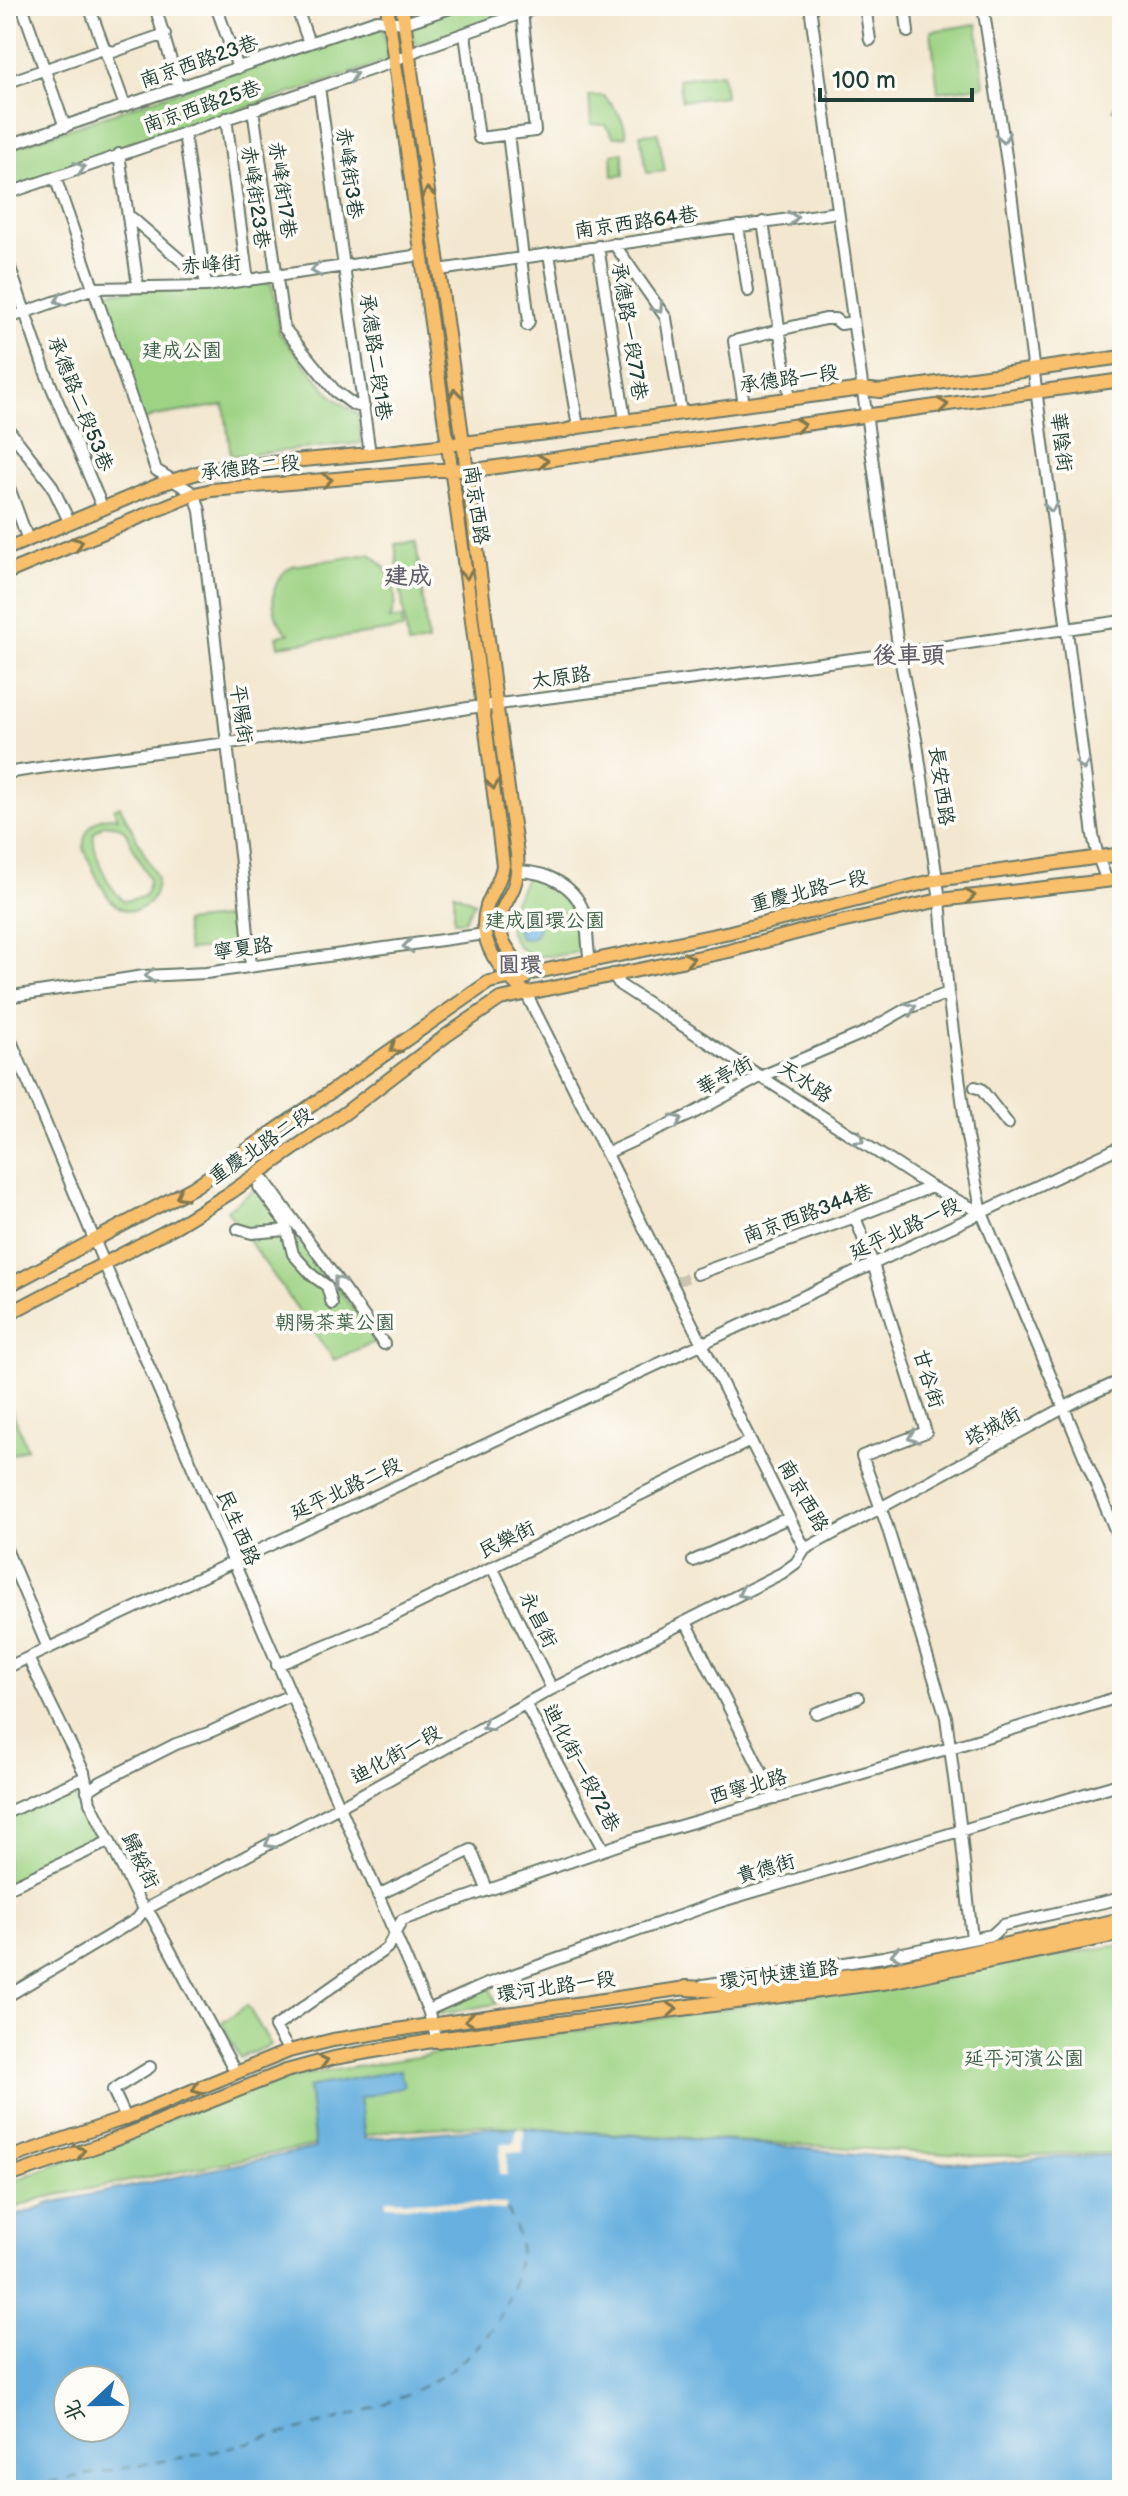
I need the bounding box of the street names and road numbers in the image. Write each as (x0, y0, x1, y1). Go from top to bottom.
street label: 南京西路23巷 (137, 30, 262, 93)
street label: 南京西路25巷 (140, 75, 265, 138)
street label: 赤峰街3巷 (331, 126, 367, 221)
street label: 赤峰街17巷 (263, 140, 301, 241)
street label: 赤峰街23巷 (236, 144, 274, 251)
street label: 南京西路64巷 (573, 202, 700, 244)
street label: 赤峰街 (180, 251, 242, 279)
street label: 承德路一段77巷 (606, 260, 652, 403)
street label: 承德路二段1巷 (354, 292, 396, 423)
street label: 承德路二段53巷 (42, 333, 118, 476)
street label: 承德路一段 (738, 360, 840, 398)
street label: 華陰街 (1045, 411, 1077, 473)
street label: 承德路二段 (199, 451, 301, 485)
street label: 南京西路 (459, 464, 494, 547)
street label: 太原路 (530, 662, 593, 694)
street label: 平陽街 (225, 683, 257, 745)
street label: 長安西路 (924, 745, 959, 828)
street label: 重慶北路一段 (748, 865, 870, 917)
street label: 寧夏路 (212, 933, 275, 965)
street label: 華亭街 (693, 1051, 757, 1101)
street label: 天水路 (773, 1056, 838, 1109)
street label: 重慶北路二段 (205, 1102, 317, 1190)
street label: 南京西路344巷 (740, 1179, 877, 1249)
street label: 延平北路一段 (846, 1193, 964, 1265)
street label: 甘谷街 (908, 1347, 948, 1411)
street label: 塔城街 (961, 1402, 1025, 1452)
street label: 延平北路二段 (287, 1453, 405, 1525)
street label: 南京西路 (773, 1455, 834, 1538)
street label: 民生西路 (211, 1486, 265, 1570)
street label: 民樂街 (475, 1516, 539, 1564)
street label: 永昌街 (514, 1588, 562, 1652)
street label: 迪化街一段72巷 (537, 1700, 625, 1837)
street label: 迪化街一段 (346, 1720, 446, 1790)
street label: 西寧北路 (706, 1764, 791, 1810)
street label: 歸綏街 (116, 1829, 164, 1893)
street label: 貴德街 (734, 1849, 798, 1889)
street label: 環河快速道路 (718, 1956, 841, 1994)
street label: 環河北路一段 (495, 1967, 617, 2007)

